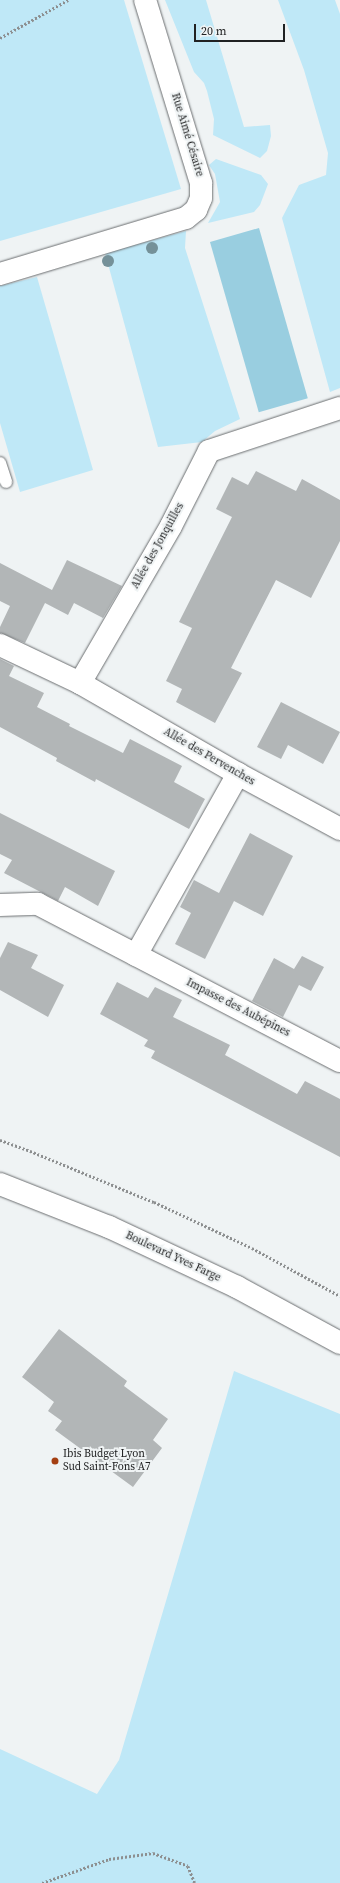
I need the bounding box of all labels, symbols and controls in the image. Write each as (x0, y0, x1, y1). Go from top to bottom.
scale bar (196, 16, 287, 42)
text: 20 m (201, 23, 227, 39)
street label: Rue Aimé Césaire (168, 92, 206, 178)
street label: Allée des Jonquilles (129, 501, 187, 591)
street label: Allée des Pervenches (161, 725, 257, 789)
street label: Impasse des Aubépines (184, 976, 292, 1040)
street label: Boulevard Yves Farge (123, 1229, 223, 1285)
place label: Ibis Budget Lyon Sud Saint-Fons A7 (63, 1448, 151, 1474)
marker: Ibis Budget Lyon Sud Saint-Fons A7 (50, 1456, 60, 1466)

